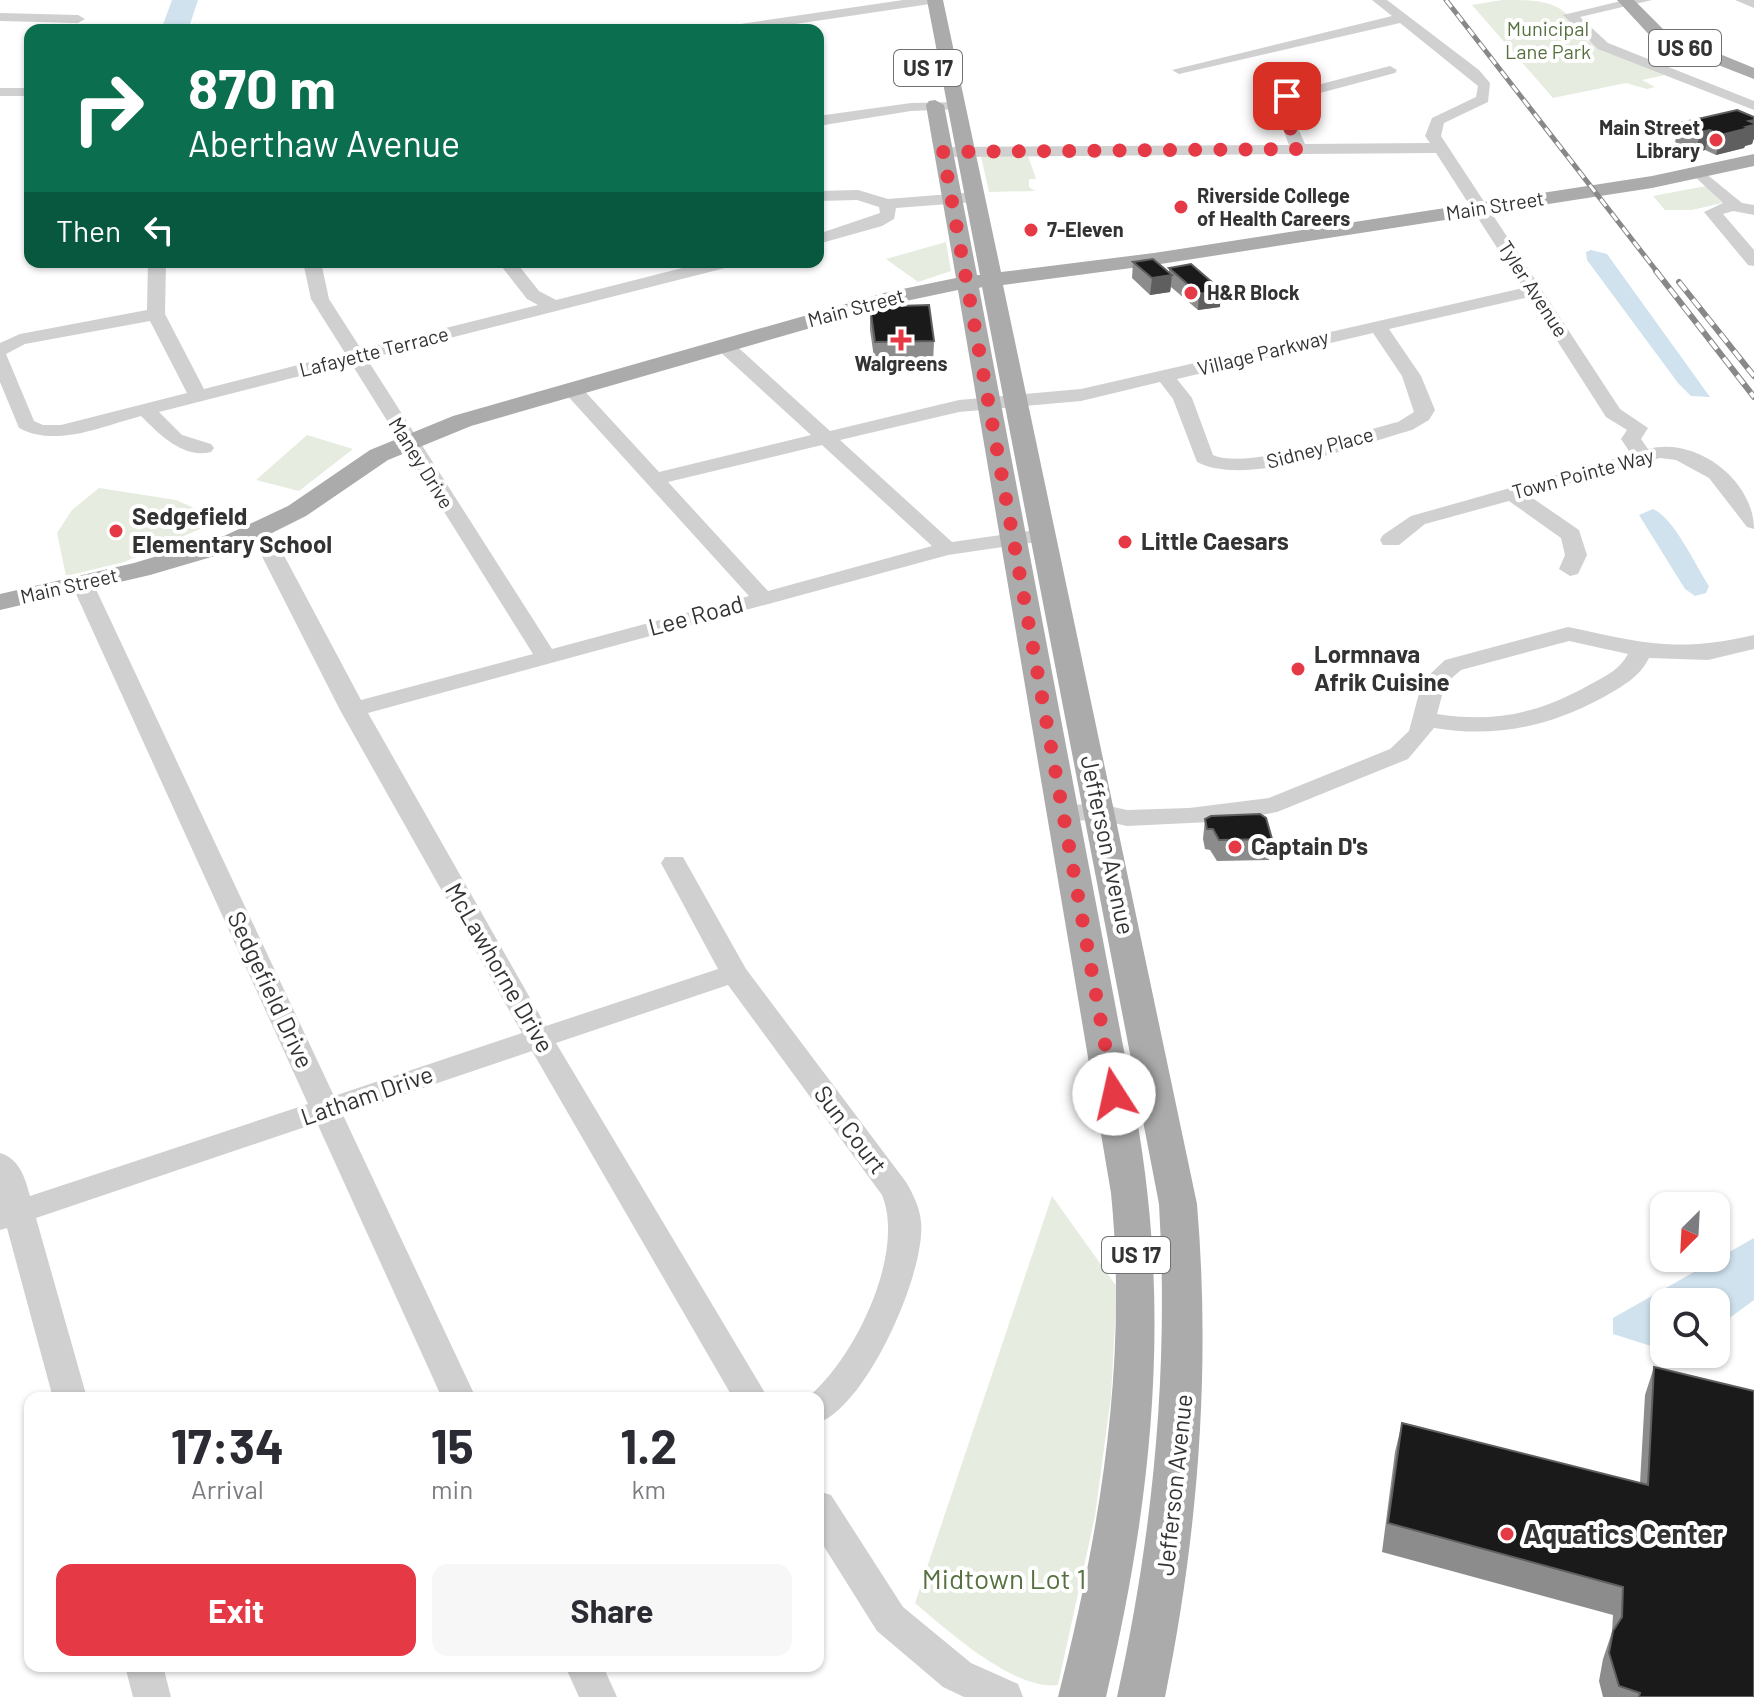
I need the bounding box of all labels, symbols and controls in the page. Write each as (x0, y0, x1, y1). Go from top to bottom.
park label: Municipal Lane Park (1505, 16, 1591, 63)
road number: US 60 (1649, 30, 1721, 66)
road number: US 17 (894, 50, 962, 86)
text: 870 m (188, 53, 336, 120)
icon: right (56, 56, 160, 160)
pin (1253, 62, 1321, 130)
icon: arrive (1265, 74, 1309, 118)
place label: Main Street Library (1599, 115, 1700, 162)
text: Aberthaw Avenue (188, 121, 460, 164)
marker: Main Street Library (1707, 131, 1725, 149)
place label: Riverside College of Health Careers (1197, 183, 1350, 230)
street label: Main Street (1444, 185, 1546, 225)
marker: Riverside College of Health Careers (1172, 198, 1190, 216)
icon: left (137, 208, 181, 252)
text: Then (56, 212, 121, 248)
place label: 7-Eleven (1047, 217, 1124, 241)
marker: 7-Eleven (1022, 221, 1040, 239)
street label: Tyler Avenue (1494, 236, 1574, 341)
place label: H&R Block (1207, 280, 1300, 304)
street label: Main Street (805, 283, 907, 331)
marker: H&R Block (1182, 284, 1200, 302)
street label: Lafayette Terrace (297, 321, 451, 381)
street label: Village Parkway (1195, 324, 1331, 380)
marker: Walgreens (892, 331, 910, 349)
place label: Walgreens (854, 351, 948, 375)
street label: Maney Drive (384, 412, 459, 513)
street label: Sidney Place (1264, 421, 1376, 473)
street label: Town Pointe Way (1509, 443, 1656, 503)
place label: Sedgefield Elementary School (132, 501, 332, 558)
marker: Sedgefield Elementary School (107, 522, 125, 540)
place label: Little Caesars (1141, 526, 1289, 555)
marker: Little Caesars (1116, 533, 1134, 551)
street label: Main Street (18, 562, 120, 608)
street label: Lee Road (645, 588, 746, 641)
place label: Lormnava Afrik Cuisine (1314, 639, 1450, 696)
marker: Lormnava Afrik Cuisine (1289, 660, 1307, 678)
street label: Jefferson Avenue (1075, 752, 1142, 937)
place label: Captain D's (1251, 831, 1368, 860)
marker: Captain D's (1226, 838, 1244, 856)
street label: McLawhorne Drive (440, 877, 561, 1057)
street label: Sedgefield Drive (222, 906, 320, 1072)
position arrow (1072, 1052, 1156, 1136)
street label: Latham Drive (297, 1058, 436, 1131)
street label: Sun Court (809, 1079, 894, 1179)
north arrow (1650, 1192, 1730, 1272)
map controls (1650, 1192, 1730, 1368)
road number: US 17 (1102, 1237, 1170, 1273)
button: search (1650, 1288, 1730, 1368)
street label: Jefferson Avenue (1150, 1393, 1197, 1577)
text: 17:34 (171, 1416, 284, 1474)
text: 15 (431, 1416, 474, 1474)
text: 1.2 (620, 1416, 677, 1474)
text: Arrival (191, 1473, 264, 1504)
text: min (431, 1473, 473, 1504)
text: km (632, 1473, 666, 1504)
place label: Aquatics Center (1523, 1516, 1724, 1550)
marker: Aquatics Center (1498, 1525, 1516, 1543)
park label: Midtown Lot 1 (922, 1561, 1086, 1595)
button: Exit (56, 1564, 416, 1656)
button: Share (432, 1564, 792, 1656)

